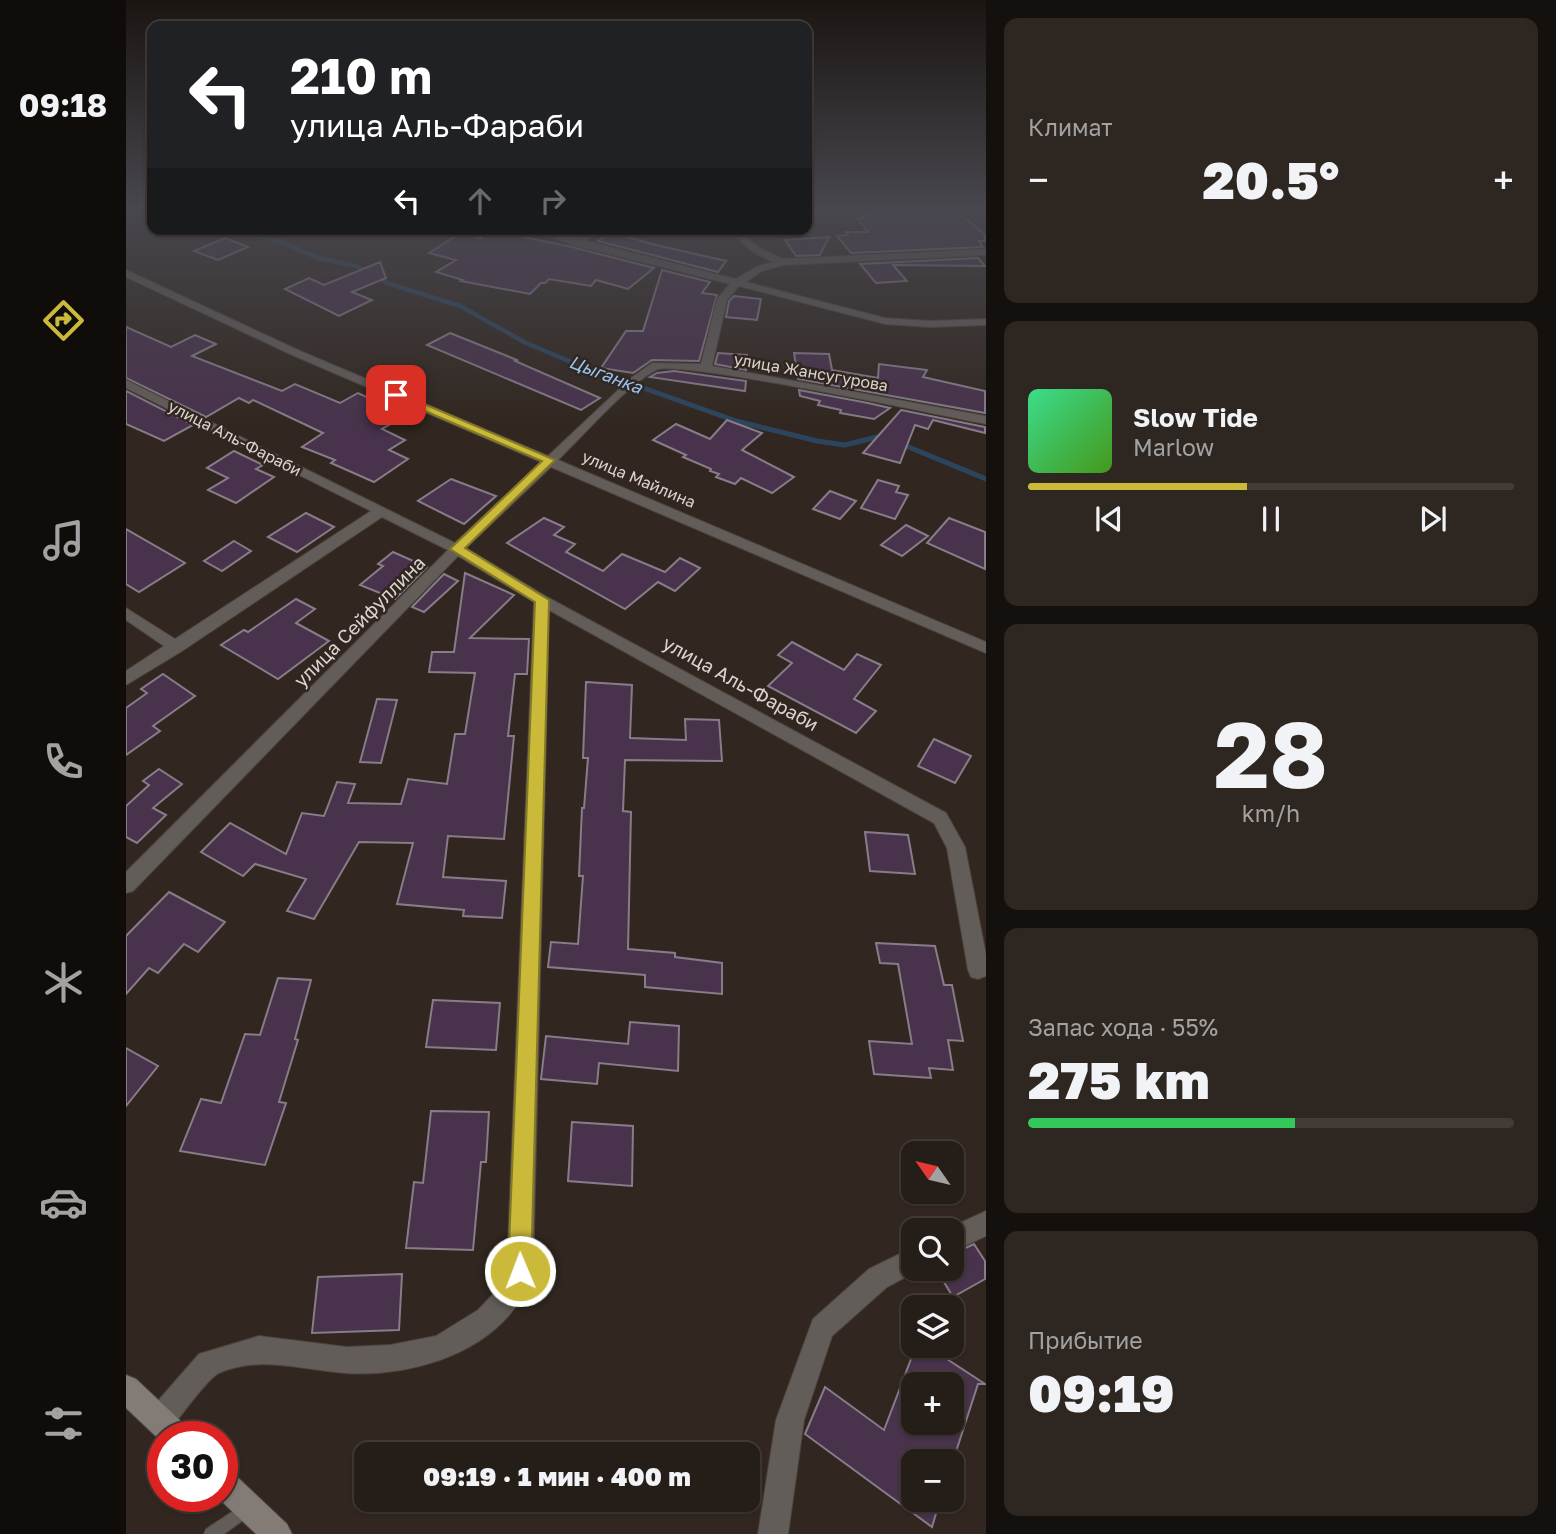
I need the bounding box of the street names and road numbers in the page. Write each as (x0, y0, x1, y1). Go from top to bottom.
street label: улица Жансугурова (732, 349, 890, 395)
street label: улица Аль-Фараби (165, 396, 305, 480)
street label: улица Майлина (579, 446, 699, 512)
street label: улица Сейфуллина (289, 551, 429, 691)
street label: улица Аль-Фараби (659, 631, 823, 735)

